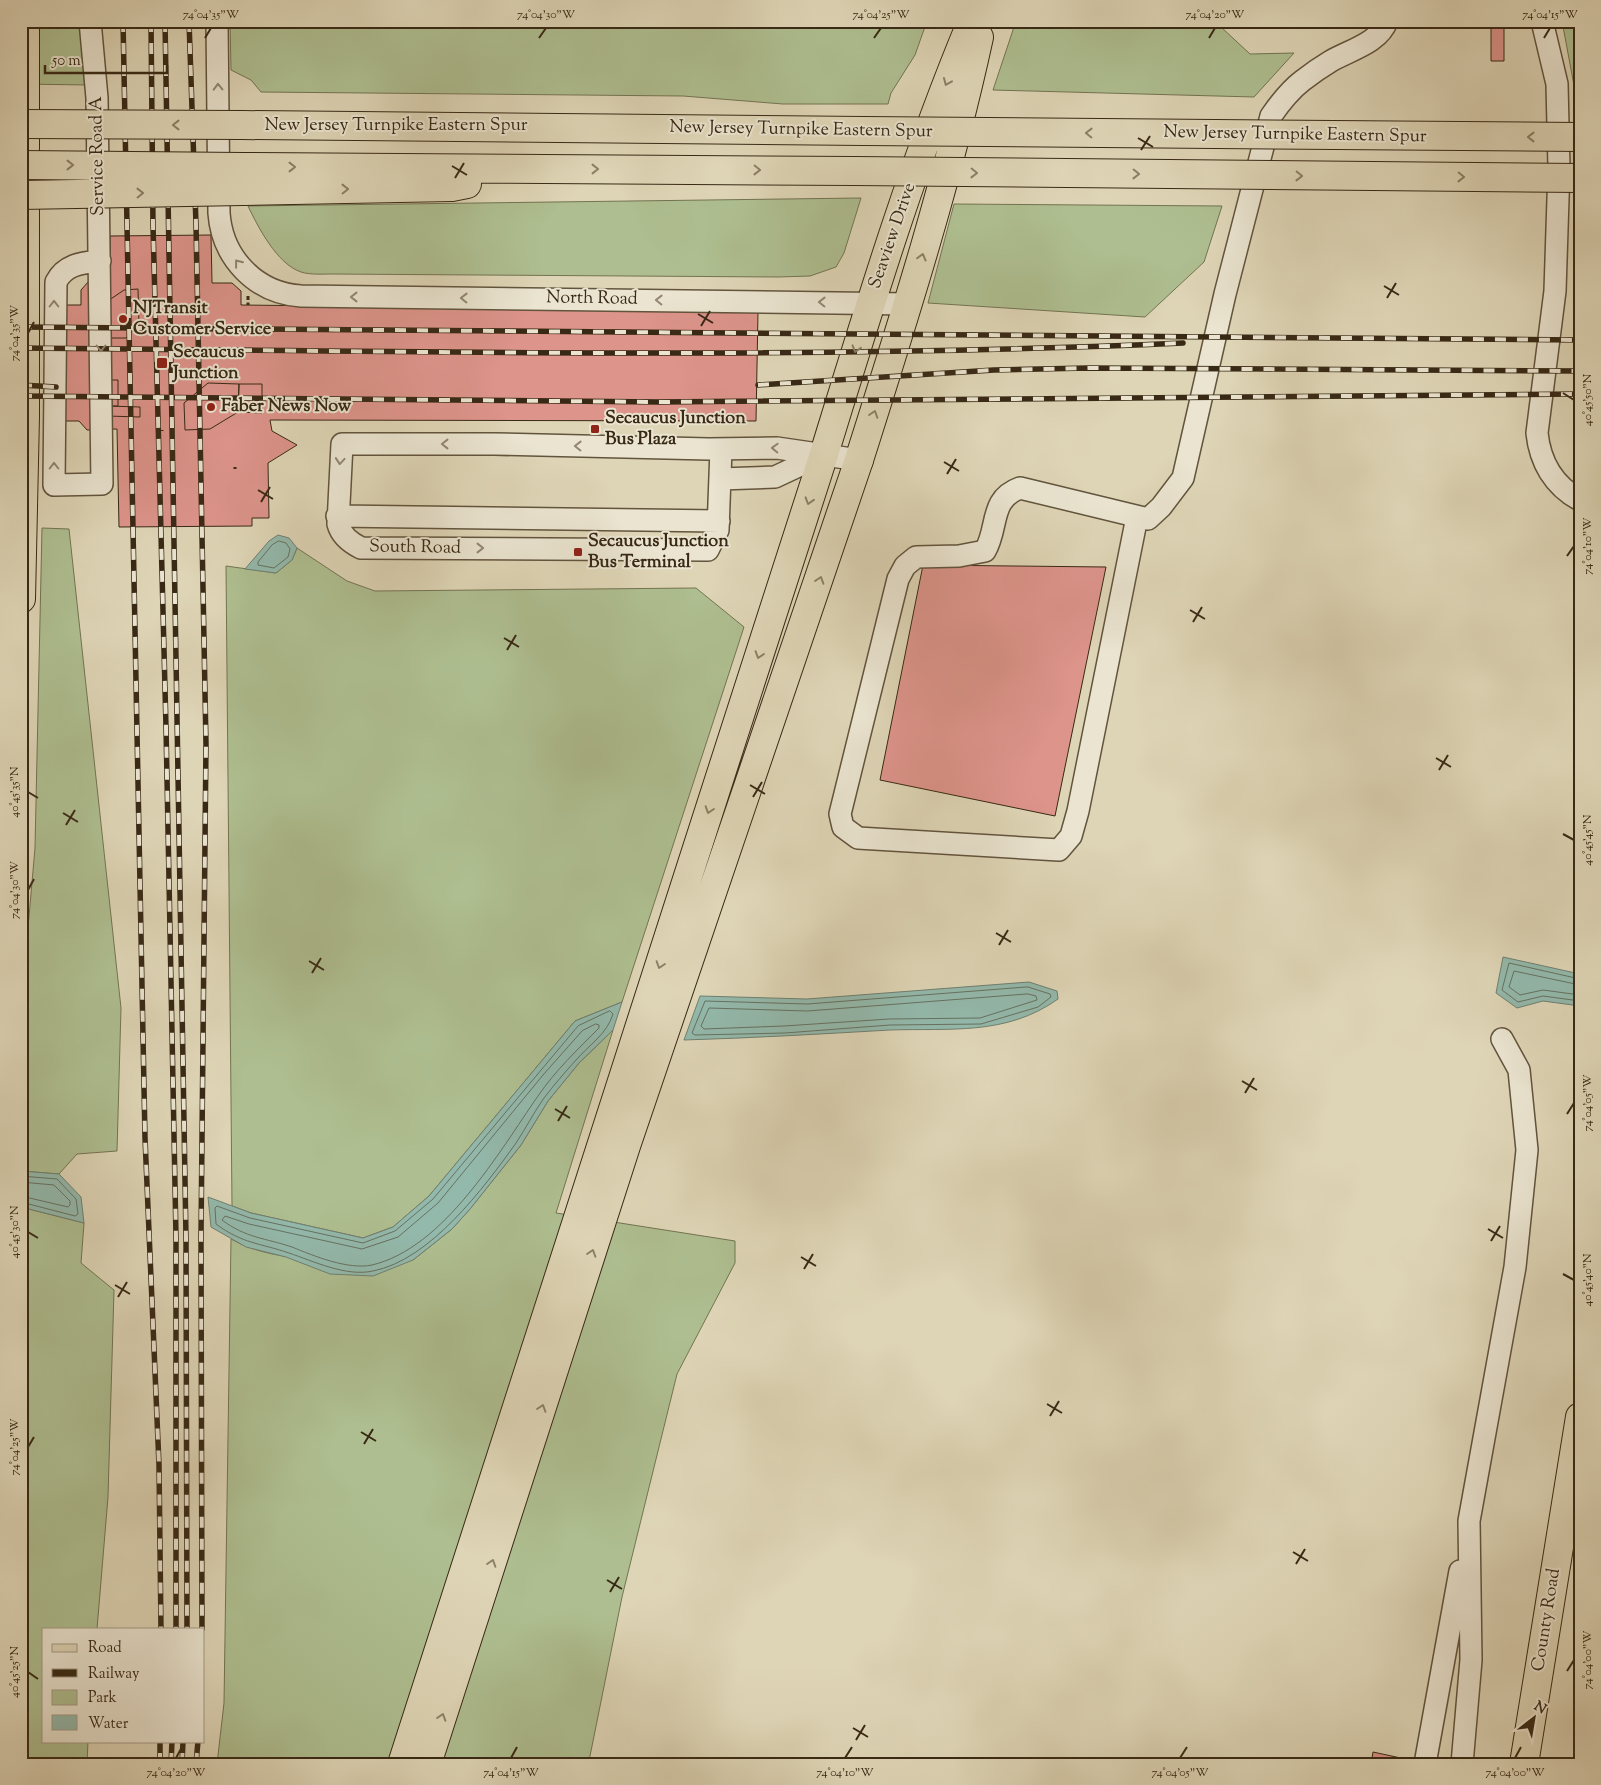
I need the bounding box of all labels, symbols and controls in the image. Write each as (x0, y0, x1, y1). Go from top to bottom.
text: 74°04'35"W (183, 6, 240, 24)
text: 74°04'30"W (517, 6, 576, 24)
text: 74°04'25"W (853, 6, 910, 24)
text: 74°04'20"W (1186, 6, 1245, 24)
text: 74°04'15"W (1522, 6, 1578, 24)
scale bar (45, 42, 168, 74)
text: 50 m (51, 51, 81, 72)
one-way arrow (942, 77, 953, 86)
one-way arrow (213, 83, 223, 90)
street label: Service Road A (84, 96, 112, 216)
street label: New Jersey Turnpike Eastern Spur (264, 113, 528, 139)
street label: New Jersey Turnpike Eastern Spur (669, 115, 933, 145)
one-way arrow (172, 120, 180, 130)
street label: New Jersey Turnpike Eastern Spur (1163, 120, 1427, 150)
one-way arrow (1084, 128, 1092, 138)
one-way arrow (1527, 132, 1534, 142)
one-way arrow (66, 160, 74, 170)
one-way arrow (289, 162, 297, 172)
one-way arrow (592, 164, 599, 174)
one-way arrow (754, 165, 762, 175)
one-way arrow (970, 167, 978, 178)
one-way arrow (1133, 169, 1141, 179)
one-way arrow (1296, 171, 1303, 181)
one-way arrow (1458, 172, 1466, 182)
street label: Seaview Drive (863, 180, 923, 292)
one-way arrow (341, 184, 349, 194)
one-way arrow (136, 188, 144, 198)
one-way arrow (916, 253, 926, 261)
one-way arrow (235, 260, 243, 269)
street label: North Road (546, 285, 638, 313)
one-way arrow (350, 292, 358, 302)
one-way arrow (460, 293, 468, 303)
one-way arrow (655, 295, 663, 305)
place label: NJTransit Customer Service (133, 296, 272, 343)
one-way arrow (818, 297, 826, 307)
one-way arrow (49, 300, 59, 308)
text: 74°04'35"W (6, 304, 24, 361)
marker: NJTransit Customer Service (117, 313, 129, 325)
place label: Secaucus Junction (171, 340, 244, 387)
one-way arrow (96, 344, 106, 352)
one-way arrow (852, 344, 862, 353)
marker: Secaucus Junction (155, 356, 169, 370)
text: 40°45'50"N (1579, 373, 1597, 426)
place label: Faber News Now (221, 394, 352, 420)
marker: Faber News Now (205, 401, 217, 413)
place label: Secaucus Junction Bus Plaza (605, 406, 746, 453)
one-way arrow (868, 410, 878, 419)
marker: Secaucus Junction Bus Plaza (589, 423, 601, 435)
one-way arrow (441, 439, 448, 449)
one-way arrow (574, 441, 582, 451)
one-way arrow (771, 443, 779, 454)
one-way arrow (335, 458, 346, 466)
one-way arrow (49, 462, 59, 470)
one-way arrow (805, 496, 815, 504)
text: 74°04'10"W (1579, 517, 1597, 575)
place label: Secaucus Junction Bus Terminal (588, 529, 729, 576)
street label: South Road (369, 534, 461, 562)
one-way arrow (476, 543, 484, 553)
marker: Secaucus Junction Bus Terminal (572, 546, 584, 558)
one-way arrow (814, 577, 824, 585)
one-way arrow (755, 651, 765, 659)
text: 40°45'35"N (6, 766, 24, 818)
one-way arrow (705, 805, 715, 814)
text: 40°45'45"N (1579, 814, 1597, 866)
text: 74°04'30"W (6, 860, 24, 919)
one-way arrow (655, 960, 665, 968)
text: 74°04'05"W (1579, 1074, 1597, 1132)
text: 40°45'30"N (6, 1205, 24, 1259)
one-way arrow (586, 1250, 596, 1258)
text: 40°45'40"N (1579, 1253, 1597, 1307)
one-way arrow (536, 1404, 546, 1413)
text: 74°04'25"W (6, 1418, 24, 1475)
one-way arrow (486, 1559, 496, 1567)
street label: County Road (1526, 1567, 1568, 1673)
legend (42, 1628, 205, 1742)
text: 74°04'00"W (1579, 1630, 1597, 1690)
text: Road (88, 1638, 122, 1659)
text: 40°45'25"N (6, 1646, 24, 1698)
text: Railway (88, 1664, 140, 1685)
text: Park (88, 1688, 117, 1709)
north arrow (1508, 1692, 1558, 1742)
text: N (1530, 1697, 1550, 1720)
text: Water (88, 1714, 129, 1735)
one-way arrow (436, 1714, 446, 1722)
text: 74°04'20"W (147, 1764, 206, 1782)
text: 74°04'15"W (483, 1764, 539, 1782)
text: 74°04'10"W (816, 1764, 874, 1782)
text: 74°04'05"W (1151, 1764, 1209, 1782)
text: 74°04'00"W (1485, 1764, 1545, 1782)

